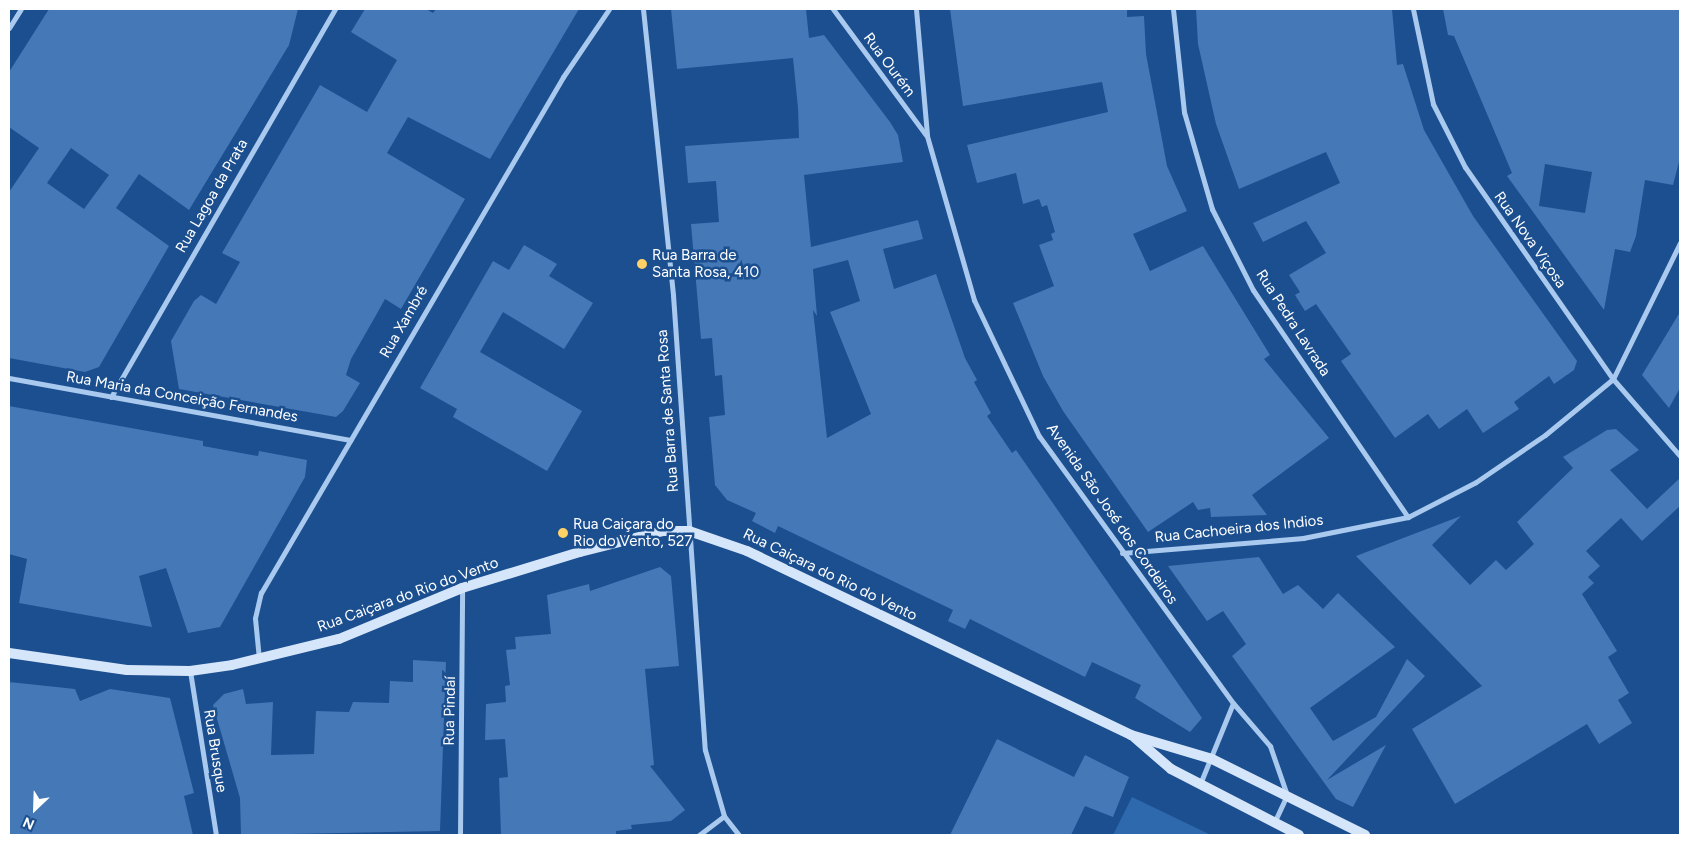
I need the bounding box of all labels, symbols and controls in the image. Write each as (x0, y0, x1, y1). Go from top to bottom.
street label: Rua Ourém (859, 30, 919, 100)
street label: Rua Lagoa da Prata (172, 136, 252, 256)
street label: Rua Nova Viçosa (1490, 188, 1570, 292)
place label: Rua Barra de Santa Rosa, 410 (652, 246, 759, 281)
marker: Rua Barra de Santa Rosa, 410 (636, 258, 648, 270)
street label: Rua Pedra Lavrada (1252, 266, 1334, 380)
street label: Rua Xambré (376, 283, 432, 361)
street label: Rua Barra de Santa Rosa (653, 329, 683, 493)
street label: Rua Maria da Conceição Fernandes (65, 368, 299, 426)
street label: Avenida São José dos Cordeiros (1043, 420, 1181, 608)
street label: Rua Cachoeira dos Indios (1154, 511, 1324, 547)
place label: Rua Caiçara do Rio do Vento, 527 (573, 515, 692, 550)
street label: Rua Caiçara do Rio do Vento (740, 525, 920, 625)
marker: Rua Caiçara do Rio do Vento, 527 (557, 527, 569, 539)
street label: Rua Caiçara do Rio do Vento (315, 554, 501, 636)
street label: Rua Pindaí (440, 676, 460, 746)
street label: Rua Brusque (200, 708, 230, 794)
north arrow (10, 784, 60, 834)
text: N (20, 813, 37, 833)

